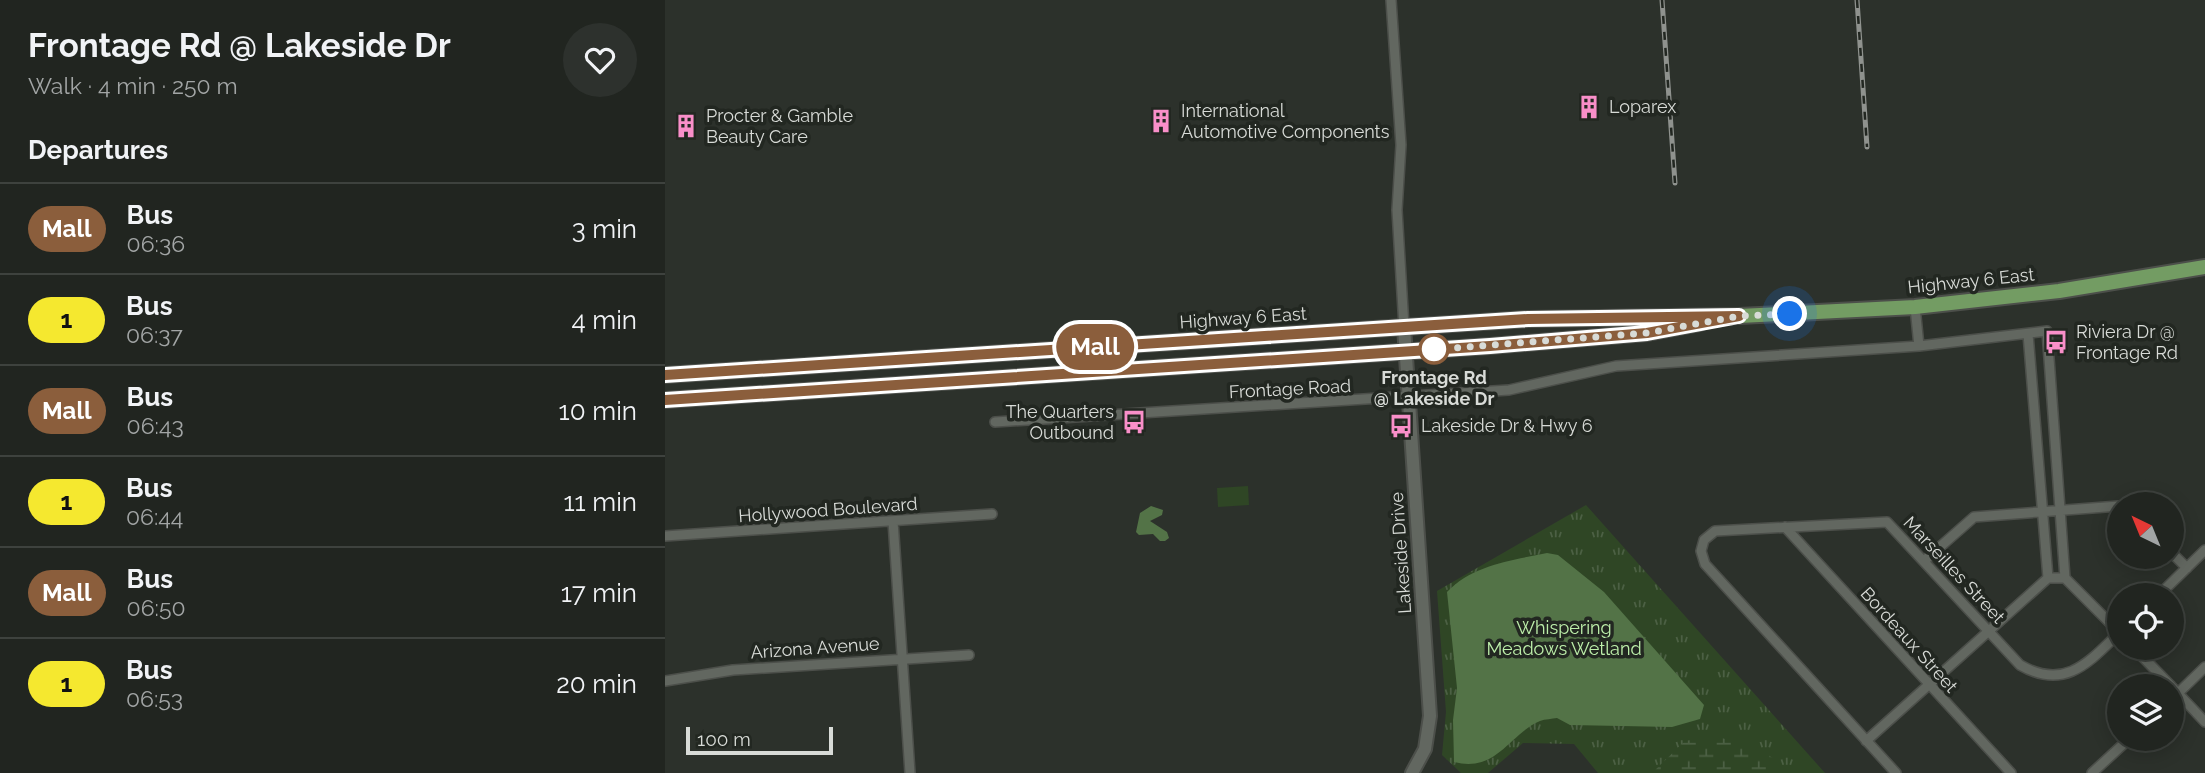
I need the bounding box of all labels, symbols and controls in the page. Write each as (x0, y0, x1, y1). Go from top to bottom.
button: heart (563, 23, 637, 97)
text: Frontage Rd @ Lakeside Dr (28, 26, 451, 65)
text: Walk · 4 min · 250 m (28, 72, 238, 99)
building icon: Loparex (1575, 93, 1603, 121)
place label: Loparex (1609, 96, 1676, 117)
place label: International Automotive Components (1181, 100, 1390, 142)
place label: Procter & Gamble Beauty Care (706, 105, 854, 147)
building icon: International Automotive Components (1147, 107, 1175, 135)
building icon: Procter & Gamble Beauty Care (672, 112, 700, 140)
text: Departures (28, 135, 168, 165)
text: Bus (127, 200, 173, 230)
text: Mall (42, 214, 92, 243)
text: 3 min (572, 214, 637, 244)
text: 06:36 (127, 230, 185, 257)
street label: Highway 6 East (1907, 263, 2035, 298)
text: Bus (126, 291, 173, 321)
your location (1772, 296, 1807, 331)
street label: Highway 6 East (1179, 303, 1307, 332)
text: 1 (61, 305, 72, 334)
text: 4 min (571, 305, 637, 335)
text: 06:37 (126, 321, 183, 348)
place label: Riviera Dr @ Frontage Rd (2076, 321, 2178, 363)
line badge: Mall (1046, 324, 1144, 370)
bus stop icon: Riviera Dr @ Frontage Rd (2042, 328, 2070, 356)
text: Mall (1070, 332, 1120, 361)
marker: Frontage Rd @ Lakeside Dr (1419, 334, 1449, 364)
place label: Frontage Rd @ Lakeside Dr (1374, 367, 1494, 409)
street label: Frontage Road (1228, 375, 1352, 402)
text: Bus (127, 382, 173, 412)
text: Mall (42, 396, 92, 425)
text: 10 min (559, 396, 637, 426)
place label: The Quarters Outbound (1006, 401, 1114, 443)
bus stop icon: The Quarters Outbound (1120, 408, 1148, 436)
text: 06:43 (127, 412, 184, 439)
bus stop icon: Lakeside Dr & Hwy 6 (1387, 412, 1415, 440)
place label: Lakeside Dr & Hwy 6 (1421, 415, 1593, 436)
text: Bus (126, 473, 173, 503)
text: 1 (61, 487, 72, 516)
text: 11 min (563, 487, 637, 517)
street label: Lakeside Drive (1386, 491, 1415, 615)
north arrow (2107, 492, 2184, 569)
map controls (2107, 492, 2184, 751)
street label: Hollywood Boulevard (738, 493, 918, 526)
text: 06:44 (126, 503, 183, 530)
street label: Marseilles Street (1899, 512, 2009, 627)
text: Bus (127, 564, 173, 594)
text: Mall (42, 578, 92, 607)
text: 17 min (561, 578, 637, 608)
street label: Bordeaux Street (1857, 583, 1962, 697)
button: locate (2107, 583, 2184, 660)
text: 06:50 (127, 594, 186, 621)
park label: Whispering Meadows Wetland (1486, 617, 1642, 659)
street label: Arizona Avenue (750, 632, 881, 662)
text: Bus (126, 655, 173, 685)
text: 1 (61, 669, 72, 698)
text: 20 min (556, 669, 637, 699)
button: layers (2107, 674, 2184, 751)
text: 06:53 (126, 685, 183, 712)
scale bar (686, 724, 833, 756)
text: 100 m (697, 728, 751, 750)

